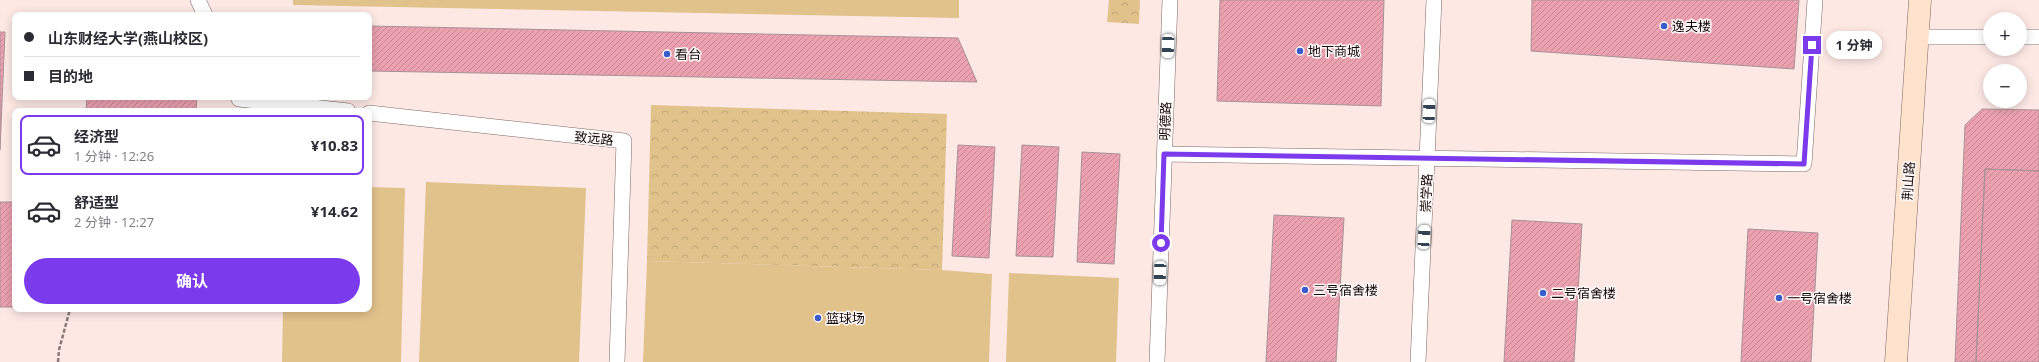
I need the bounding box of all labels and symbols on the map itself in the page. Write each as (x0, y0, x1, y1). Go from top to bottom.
place label: 逸夫楼 (1672, 17, 1711, 35)
marker: 逸夫楼 (1659, 21, 1669, 31)
callout: 1 分钟 (1826, 31, 1882, 59)
car (1162, 34, 1174, 58)
route end (1803, 36, 1821, 54)
place label: 地下商城 (1308, 42, 1360, 60)
place label: 看台 (675, 45, 701, 63)
marker: 地下商城 (1295, 46, 1305, 56)
marker: 看台 (662, 49, 672, 59)
car (1423, 99, 1435, 123)
street label: 明德路 (1155, 101, 1175, 141)
street label: 致远路 (574, 127, 614, 149)
street label: 荆山路 (1898, 161, 1918, 201)
street label: 崇学路 (1416, 173, 1436, 213)
car (1417, 225, 1431, 249)
route start (1152, 234, 1170, 252)
car (1154, 261, 1166, 285)
place label: 三号宿舍楼 (1313, 281, 1378, 299)
place label: 二号宿舍楼 (1551, 284, 1616, 302)
marker: 三号宿舍楼 (1300, 285, 1310, 295)
marker: 二号宿舍楼 (1538, 288, 1548, 298)
place label: 一号宿舍楼 (1787, 289, 1852, 307)
marker: 一号宿舍楼 (1774, 293, 1784, 303)
place label: 篮球场 (826, 309, 865, 327)
marker: 篮球场 (813, 313, 823, 323)

